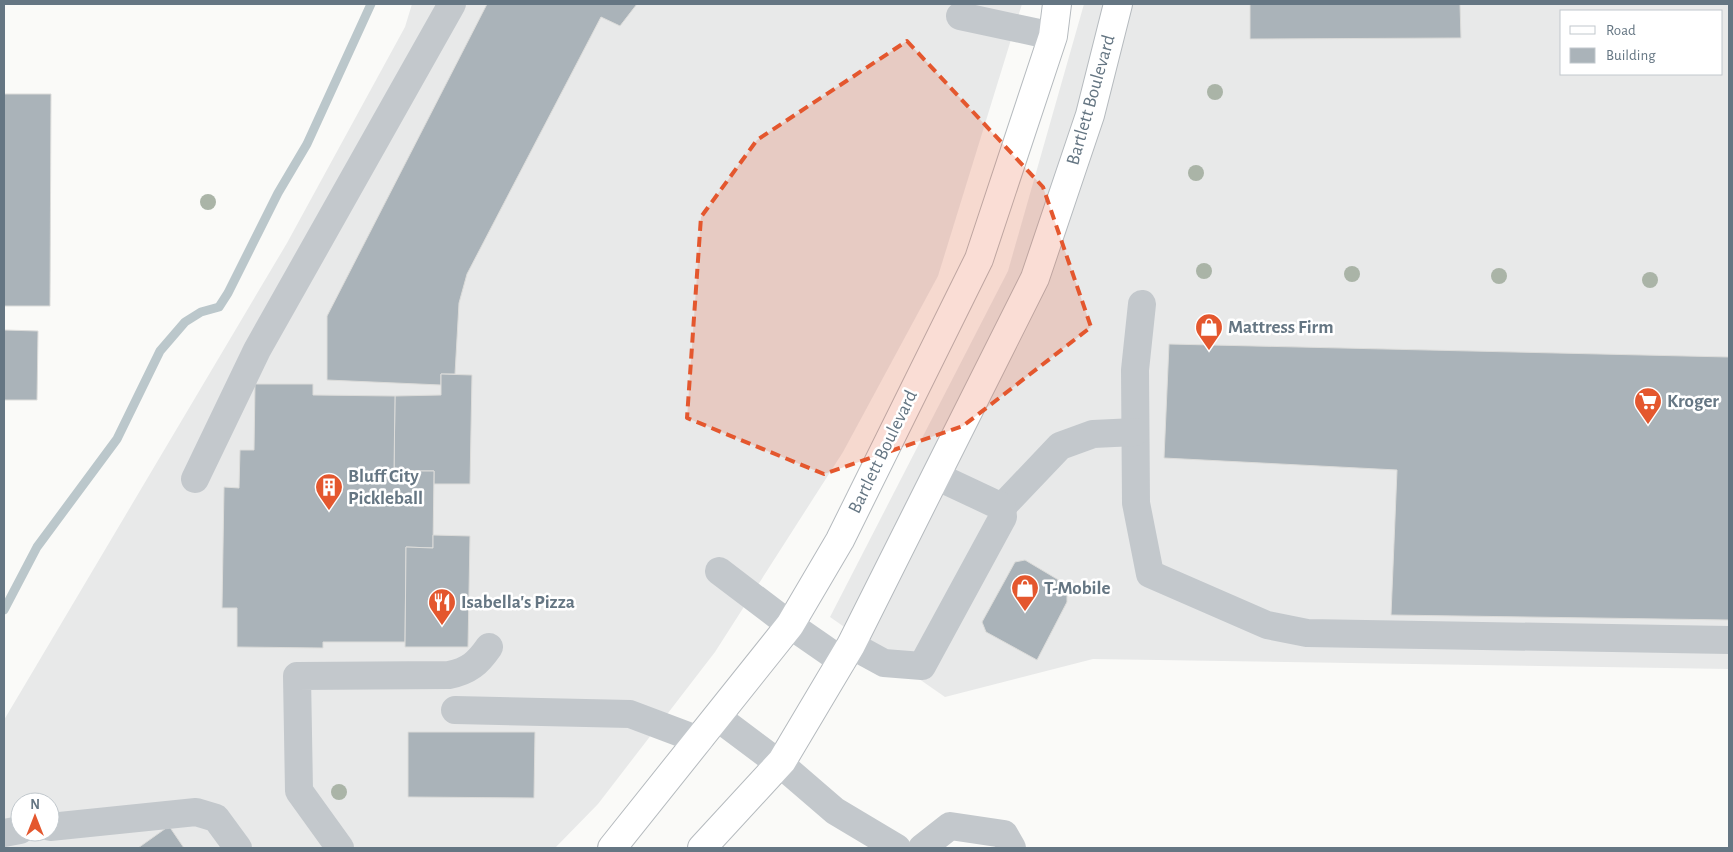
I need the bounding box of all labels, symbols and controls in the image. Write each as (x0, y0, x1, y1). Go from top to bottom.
legend (1560, 10, 1723, 75)
text: Road (1606, 23, 1636, 38)
street label: Bartlett Boulevard (1063, 33, 1119, 167)
text: Building (1606, 48, 1656, 63)
shop icon: Mattress Firm (1194, 312, 1224, 351)
place label: Mattress Firm (1228, 318, 1334, 337)
supermarket icon: Kroger (1633, 386, 1663, 425)
street label: Bartlett Boulevard (845, 387, 921, 517)
place label: Kroger (1667, 392, 1719, 411)
place label: Bluff City Pickleball (348, 467, 423, 508)
building icon: Bluff City Pickleball (314, 472, 344, 511)
shop icon: T-Mobile (1010, 573, 1040, 612)
place label: T-Mobile (1044, 579, 1111, 598)
restaurant icon: Isabella's Pizza (427, 587, 457, 626)
place label: Isabella's Pizza (461, 593, 575, 612)
north arrow (10, 792, 60, 842)
text: N (30, 798, 40, 812)

